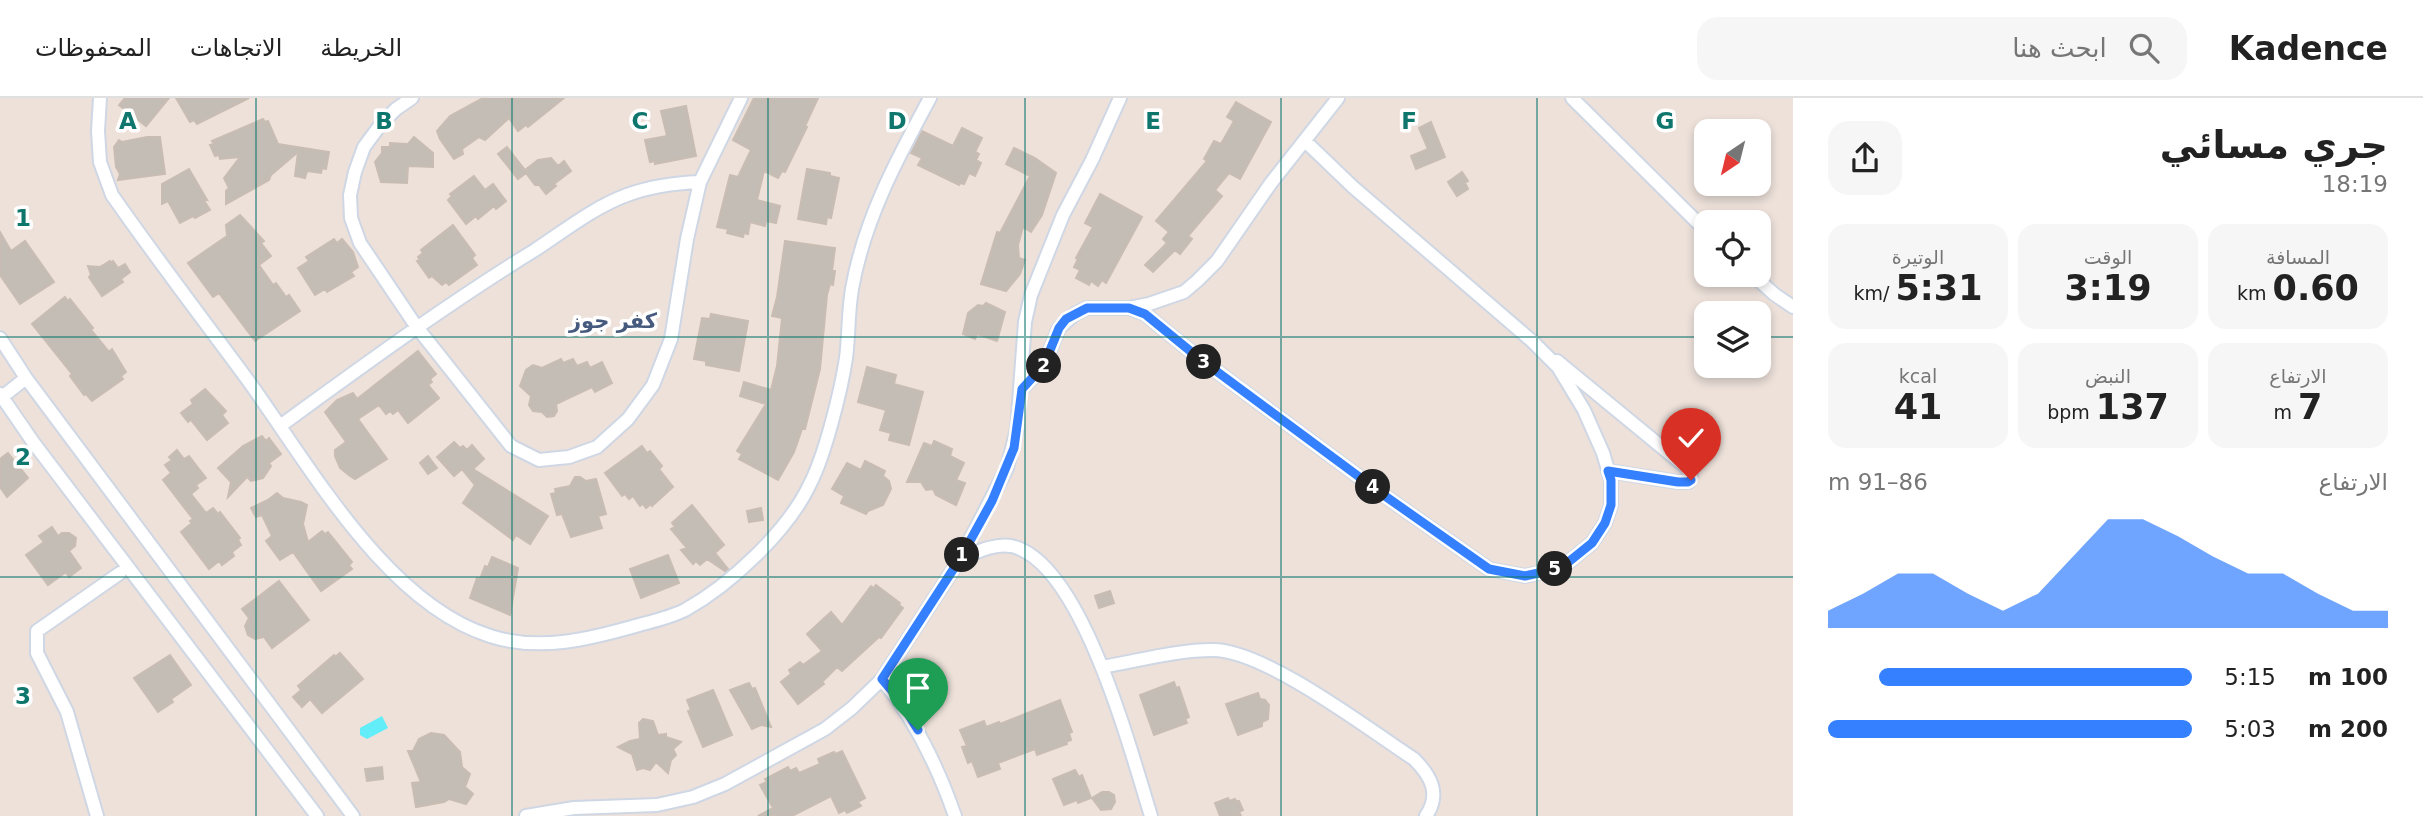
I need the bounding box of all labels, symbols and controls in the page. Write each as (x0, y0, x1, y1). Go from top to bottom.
search box (1697, 17, 2187, 80)
icon: search (2125, 29, 2163, 67)
text: Kadence (2229, 29, 2388, 68)
text: ابحث هنا (2012, 33, 2107, 63)
text: المحفوظات (35, 34, 152, 62)
text: الاتجاهات (190, 34, 282, 62)
text: الخريطة (320, 34, 402, 62)
text: A (119, 108, 137, 134)
text: B (375, 108, 393, 134)
text: C (632, 108, 648, 134)
text: D (887, 108, 907, 134)
text: E (1145, 108, 1161, 134)
text: F (1401, 108, 1417, 134)
text: G (1656, 108, 1674, 134)
north arrow (1694, 119, 1771, 196)
map controls (1694, 119, 1771, 378)
button: share (1828, 121, 1902, 195)
text: جري مسائي (2160, 123, 2388, 167)
text: 18:19 (2322, 171, 2388, 197)
text: 1 (15, 205, 31, 231)
button: locate (1694, 210, 1771, 287)
text: الوتيرة (1892, 246, 1944, 268)
text: الوقت (2084, 246, 2132, 268)
text: المسافة (2266, 246, 2330, 268)
text: 5:31 (1895, 268, 1983, 308)
text: 3:19 (2064, 268, 2152, 308)
text: 0.60 (2273, 268, 2359, 308)
text: /km (1853, 282, 1895, 304)
text: km (2237, 282, 2273, 304)
button: layers (1694, 301, 1771, 378)
district label: كفر جوز (568, 309, 658, 333)
pin: 3 (1186, 344, 1222, 380)
pin: 2 (1026, 348, 1062, 384)
text: 3 (1197, 350, 1210, 372)
text: 2 (1037, 354, 1050, 376)
text: kcal (1899, 365, 1937, 387)
text: النبض (2085, 365, 2131, 387)
text: الارتفاع (2269, 365, 2327, 387)
text: 41 (1894, 387, 1942, 427)
text: 137 (2096, 387, 2169, 427)
text: 7 (2298, 387, 2322, 427)
text: bpm (2047, 401, 2096, 423)
text: m (2274, 401, 2298, 423)
pin (1661, 408, 1721, 480)
icon: check (1672, 419, 1710, 457)
text: 2 (15, 444, 31, 470)
text: 86–91 m (1828, 469, 1928, 495)
text: الارتفاع (2319, 469, 2388, 495)
pin: 4 (1356, 470, 1390, 504)
text: 4 (1366, 475, 1379, 497)
pin: 1 (944, 538, 979, 573)
text: 1 (955, 543, 968, 565)
pin: 5 (1538, 552, 1572, 587)
text: 5 (1548, 557, 1561, 579)
pin (888, 658, 948, 730)
text: 5:15 (2224, 664, 2276, 690)
text: 100 m (2308, 664, 2388, 690)
icon: arrive (899, 669, 937, 707)
text: 3 (15, 683, 31, 709)
text: 5:03 (2224, 716, 2276, 742)
text: 200 m (2308, 716, 2388, 742)

